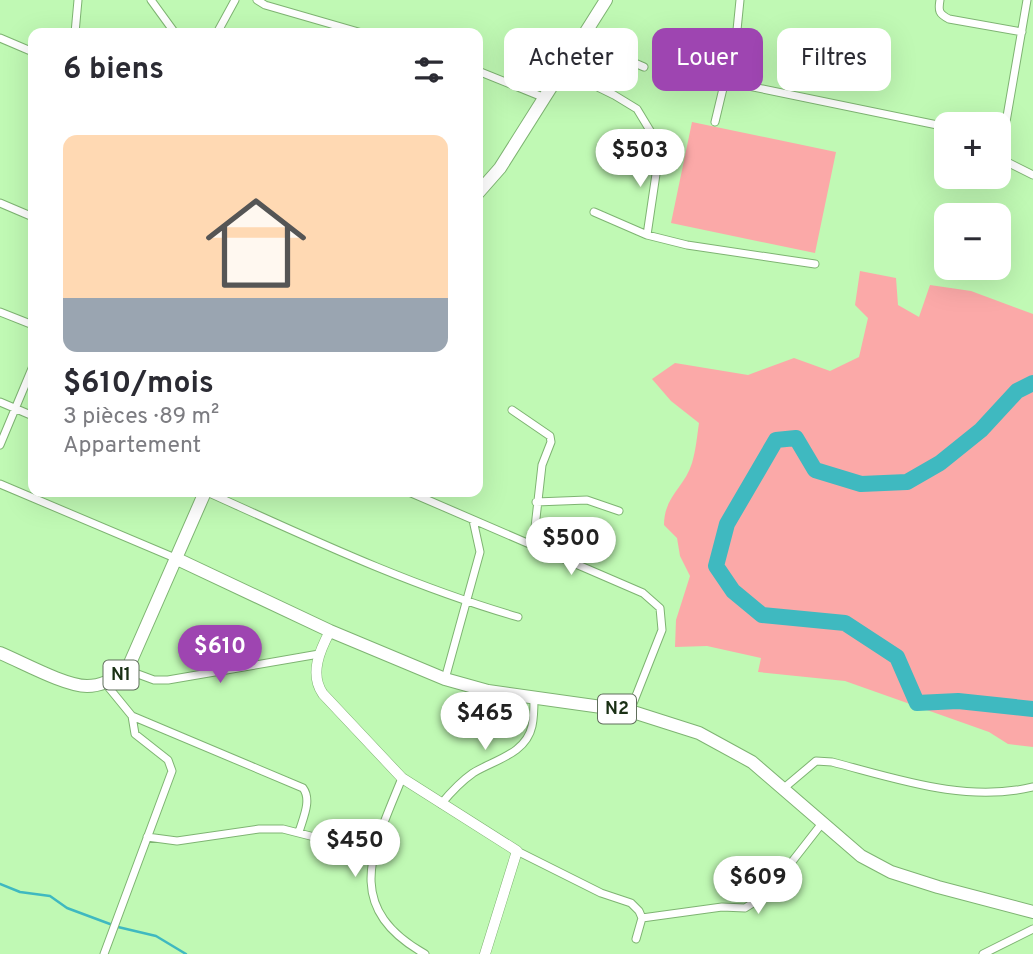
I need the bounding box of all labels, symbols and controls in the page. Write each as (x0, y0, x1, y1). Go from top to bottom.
chip: Acheter (504, 28, 638, 91)
chip: Louer (652, 28, 763, 91)
chip: Filtres (777, 28, 891, 91)
icon: filters (410, 51, 448, 89)
text: 6 biens (63, 52, 164, 89)
map controls (934, 112, 1011, 280)
button: + (934, 112, 1011, 189)
pin: $503 (599, 130, 681, 189)
text: $503 (612, 137, 668, 166)
icon: home (193, 180, 319, 306)
button: − (934, 203, 1011, 280)
text: $610/mois (63, 366, 214, 403)
text: 3 pièces · 89 m² (63, 403, 219, 432)
text: Appartement (63, 432, 201, 461)
pin: $500 (530, 518, 612, 577)
text: $500 (542, 525, 600, 554)
pin: $610 (179, 626, 261, 685)
text: $610 (194, 633, 246, 662)
road number: N1 (104, 660, 138, 690)
pin: $465 (444, 692, 526, 752)
road number: N2 (598, 694, 636, 724)
text: $465 (457, 700, 513, 729)
pin: $450 (314, 820, 396, 879)
text: $450 (326, 827, 384, 856)
pin: $609 (717, 856, 799, 916)
text: $609 (729, 864, 787, 893)

